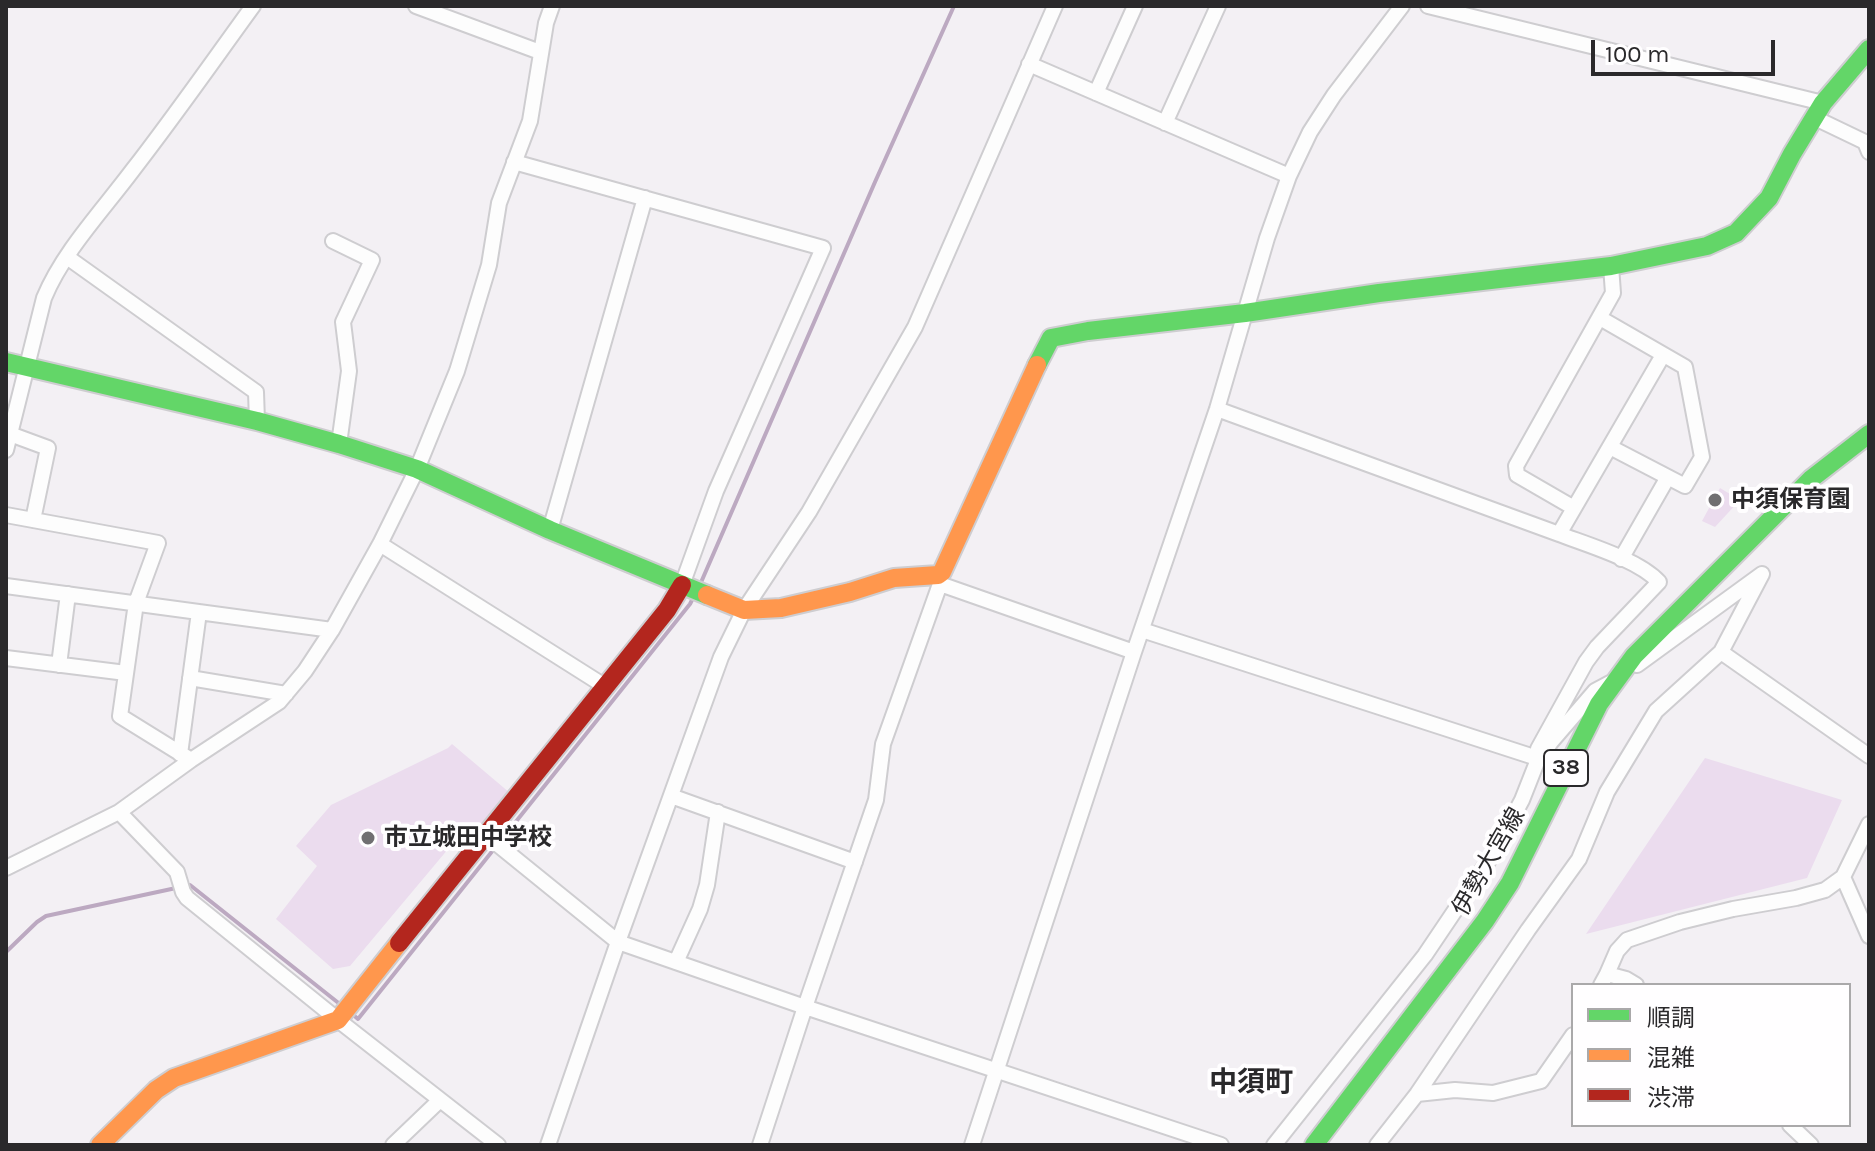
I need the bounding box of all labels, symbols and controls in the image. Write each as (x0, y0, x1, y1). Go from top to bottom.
scale bar (1595, 24, 1779, 74)
text: 100 m (1605, 40, 1670, 68)
place label: 中須保育園 (1731, 486, 1851, 514)
marker: 中須保育園 (1706, 491, 1724, 509)
road number: 38 (1544, 750, 1588, 786)
street label: 伊勢大宮線 (1447, 803, 1531, 921)
place label: 市立城田中学校 (384, 824, 552, 852)
marker: 市立城田中学校 (359, 829, 377, 847)
legend (1571, 983, 1851, 1127)
text: 順調 (1647, 1004, 1695, 1032)
text: 混雑 (1647, 1044, 1695, 1072)
district label: 中須町 (1209, 1066, 1293, 1100)
text: 渋滞 (1647, 1084, 1695, 1112)

